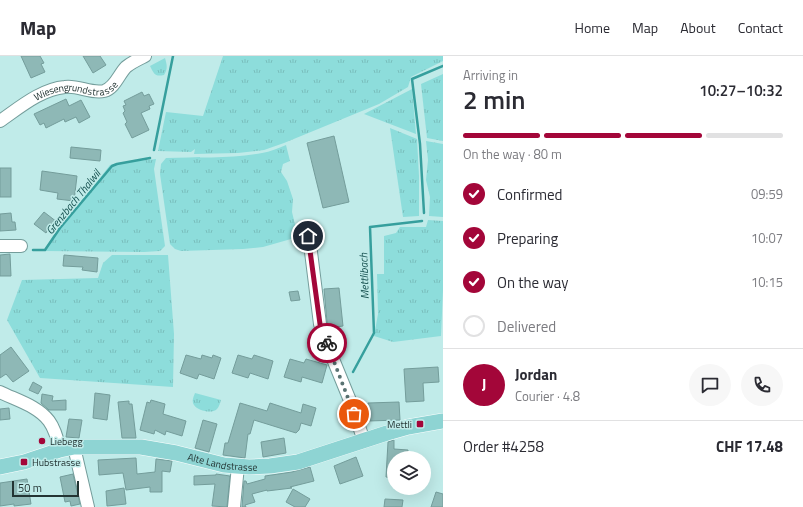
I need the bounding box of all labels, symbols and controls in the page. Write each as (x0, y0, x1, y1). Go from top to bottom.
text: Map (20, 13, 56, 42)
text: Home (575, 17, 610, 38)
text: Map (632, 17, 658, 38)
text: About (680, 17, 716, 38)
text: Contact (738, 17, 783, 38)
text: Arriving in (463, 65, 518, 85)
street label: Wiesengrundstrasse (31, 78, 122, 105)
text: 10:27–10:32 (699, 79, 783, 102)
text: 2 min (463, 80, 526, 119)
text: On the way · 80 m (463, 144, 562, 164)
water label: Grenzbach Thalwil (42, 165, 105, 238)
icon: check (463, 183, 485, 205)
text: Confirmed (497, 183, 562, 206)
text: 09:59 (751, 184, 783, 204)
pin (291, 219, 325, 253)
icon: home (297, 225, 319, 247)
icon: check (463, 227, 485, 249)
text: Preparing (497, 227, 558, 250)
text: 10:07 (751, 228, 783, 248)
water label: Mettlibach (355, 252, 373, 299)
icon: check (463, 271, 485, 293)
text: On the way (497, 271, 569, 294)
text: 10:15 (751, 272, 783, 292)
text: Delivered (497, 315, 556, 338)
courier (307, 323, 347, 363)
icon: bike (316, 332, 338, 354)
text: Jordan (515, 363, 557, 386)
button: chat (689, 364, 731, 406)
button: phone (741, 364, 783, 406)
text: J (482, 373, 486, 396)
text: Courier · 4.8 (515, 386, 580, 406)
pin (337, 397, 371, 431)
icon: bag (343, 403, 365, 425)
place label: Mettli (387, 417, 412, 432)
marker: Mettli (415, 419, 425, 429)
place label: Liebegg (50, 434, 83, 449)
text: Order #4258 (463, 435, 544, 458)
text: CHF 17.48 (716, 435, 783, 458)
marker: Liebegg (37, 436, 47, 446)
street label: Alte Landstrasse (186, 449, 258, 475)
map controls (387, 451, 431, 495)
button: layers (387, 451, 431, 495)
place label: Hubstrasse (32, 455, 80, 470)
marker: Hubstrasse (19, 457, 29, 467)
scale bar (12, 479, 79, 498)
text: 50 m (18, 480, 42, 496)

